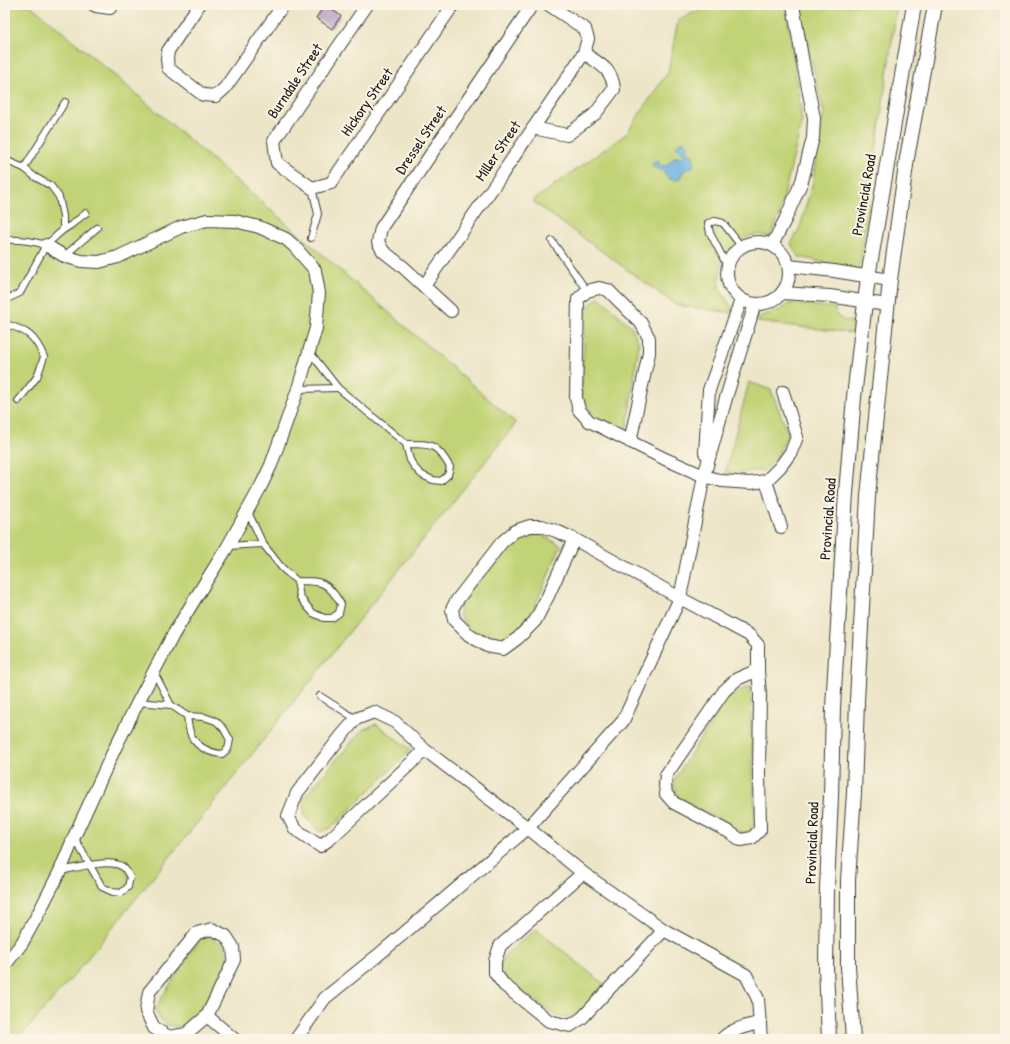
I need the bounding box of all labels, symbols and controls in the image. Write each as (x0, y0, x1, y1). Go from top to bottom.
street label: Burndale Street (262, 38, 328, 122)
street label: Hickory Street (335, 63, 398, 140)
street label: Dressel Street (390, 101, 452, 178)
street label: Miller Street (470, 116, 526, 185)
street label: Provincial Road (846, 152, 881, 237)
street label: Provincial Road (814, 477, 841, 561)
street label: Provincial Road (800, 801, 823, 884)

